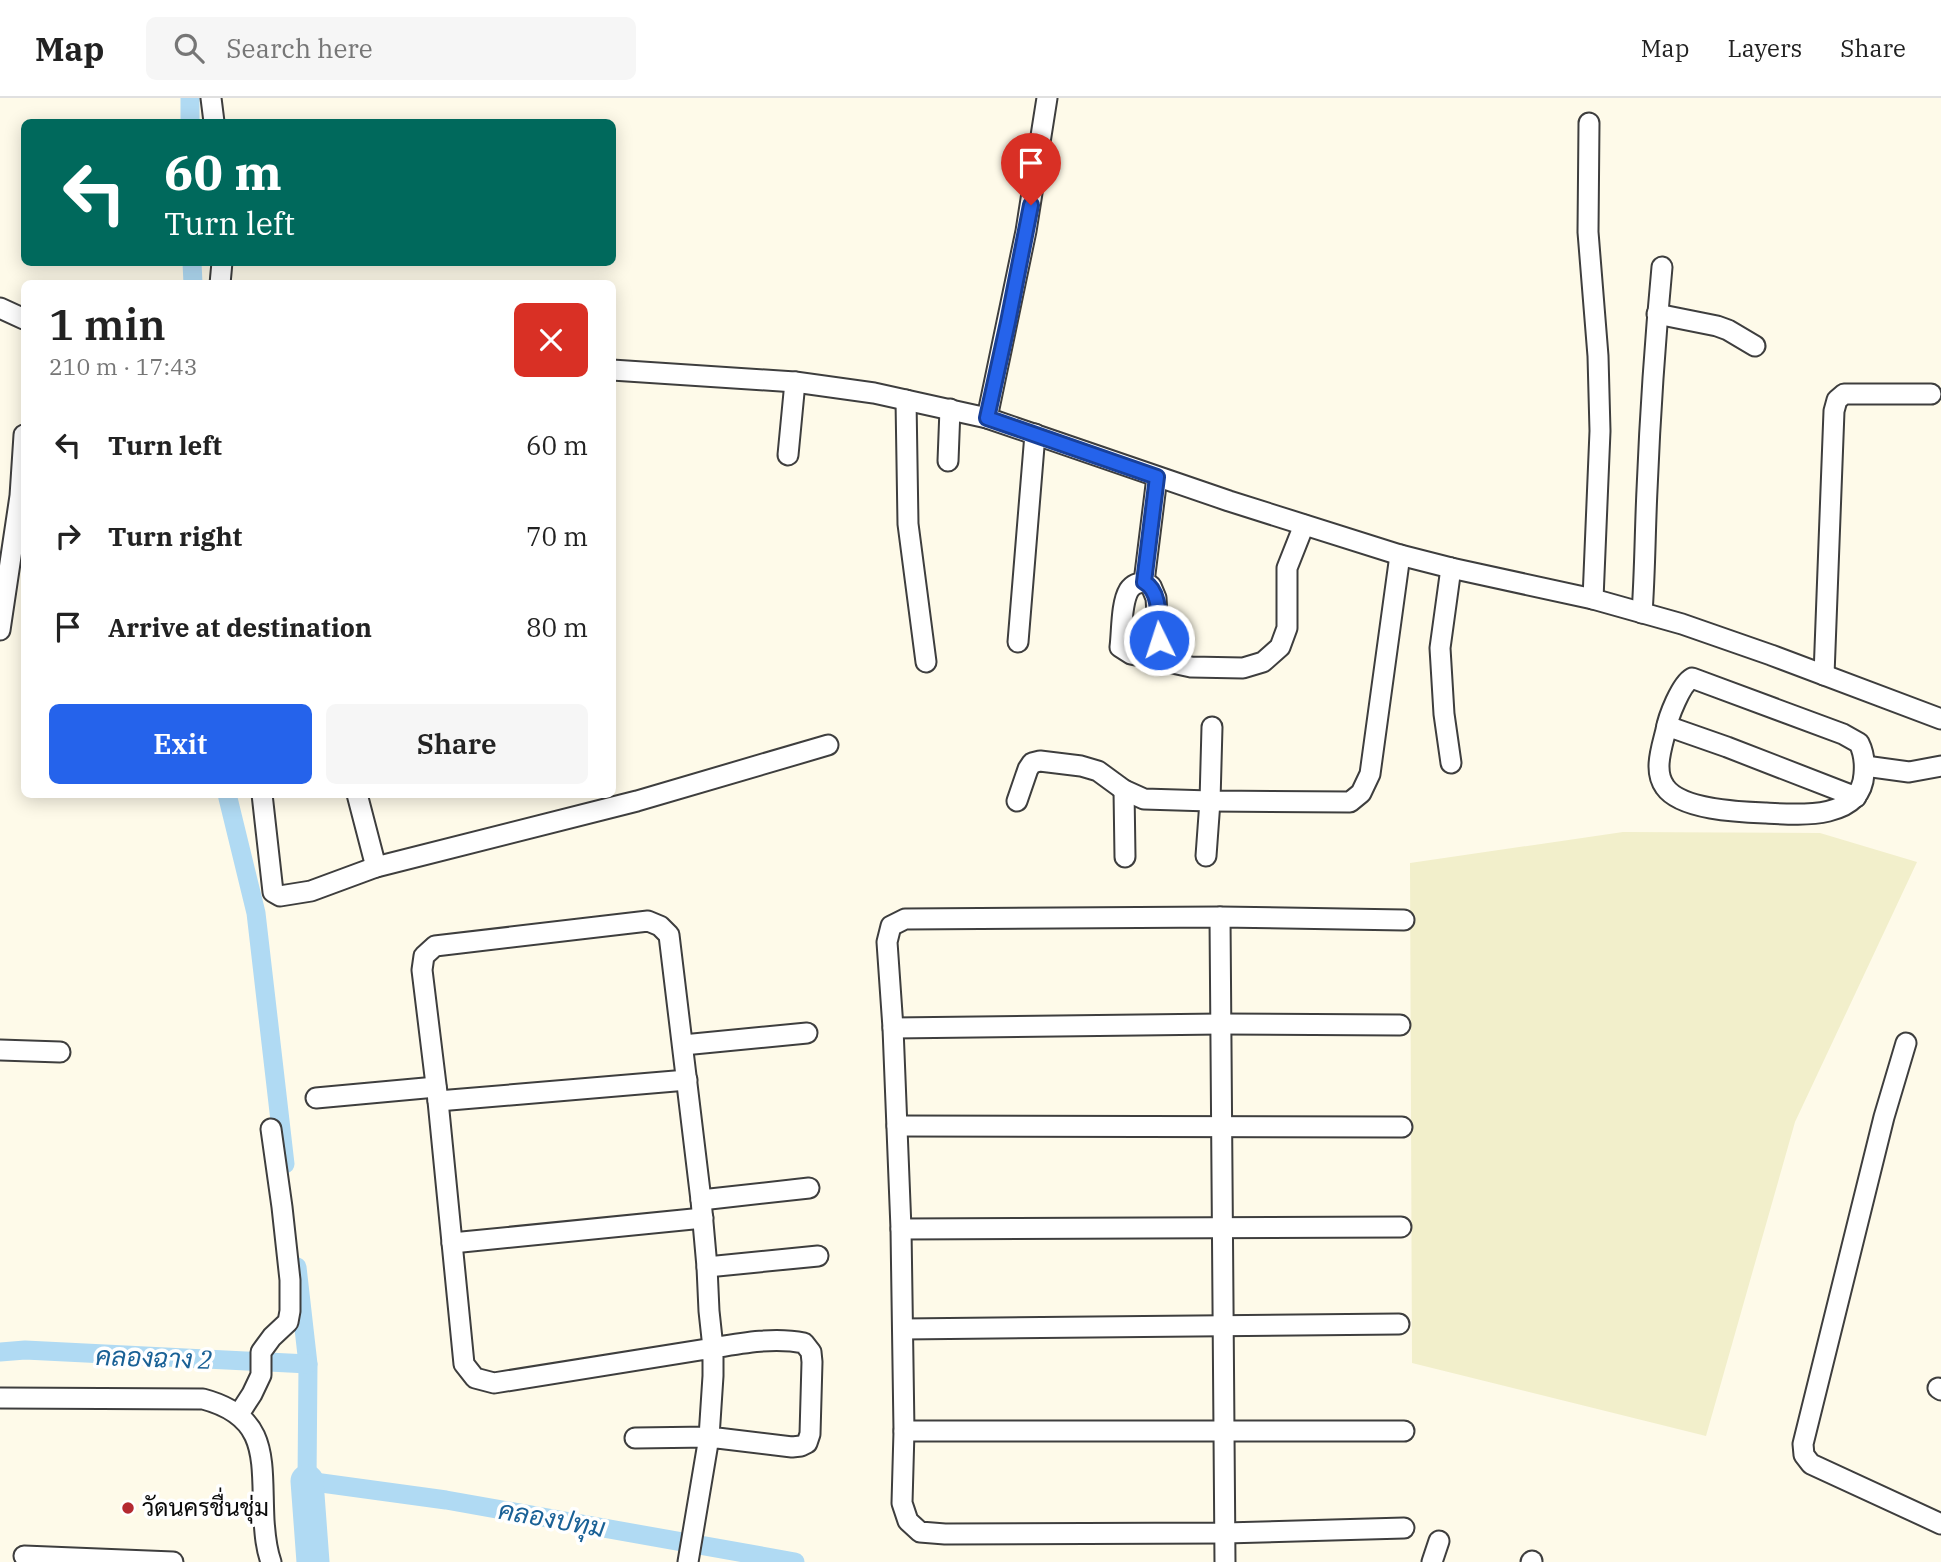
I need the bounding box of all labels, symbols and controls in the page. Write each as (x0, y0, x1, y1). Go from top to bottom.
search box (146, 17, 636, 80)
text: Map (35, 27, 104, 70)
icon: search (170, 29, 208, 67)
text: Search here (226, 31, 373, 65)
text: Map (1641, 32, 1689, 64)
text: Layers (1727, 32, 1802, 64)
text: Share (1840, 32, 1906, 64)
pin (1001, 133, 1061, 205)
text: 60 m (164, 140, 282, 203)
icon: arrive (1012, 144, 1050, 182)
icon: left (49, 147, 140, 238)
text: Turn left (164, 202, 295, 244)
text: 1 min (49, 297, 166, 352)
button: close (514, 303, 588, 377)
text: 210 m · 17:43 (49, 351, 198, 381)
icon: left (49, 426, 87, 464)
text: Turn left (108, 428, 222, 462)
text: 60 m (526, 428, 588, 462)
icon: right (49, 517, 87, 555)
text: Turn right (108, 519, 242, 553)
text: 70 m (526, 519, 588, 553)
position arrow (1122, 603, 1196, 677)
icon: arrive (49, 608, 87, 646)
text: Arrive at destination (108, 610, 372, 644)
text: 80 m (526, 610, 588, 644)
button: Exit (49, 704, 312, 784)
button: Share (326, 704, 588, 784)
water label: คลองฉาง 2 (95, 1338, 213, 1376)
place label: วัดนครชื่นชุ่ม (142, 1487, 269, 1524)
water label: คลองปทุม (496, 1492, 608, 1546)
marker: วัดนครชื่นชุ่ม (120, 1500, 136, 1516)

